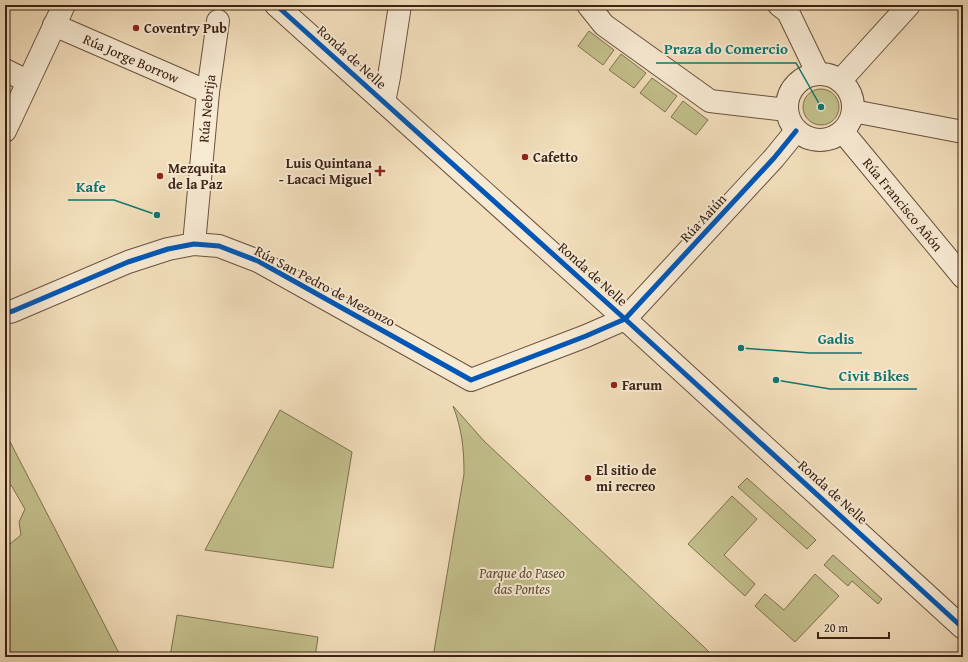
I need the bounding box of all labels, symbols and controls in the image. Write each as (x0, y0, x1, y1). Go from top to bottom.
place label: Coventry Pub (144, 18, 227, 38)
street label: Ronda de Nelle (313, 20, 392, 94)
marker: Coventry Pub (131, 23, 141, 33)
street label: Rúa Jorge Borrow (80, 29, 182, 88)
callout: Praza do Comercio (656, 36, 796, 63)
text: Praza do Comercio (664, 38, 788, 59)
street label: Rúa Nebrija (193, 73, 220, 144)
place label: Cafetto (533, 147, 578, 167)
marker: Cafetto (520, 152, 530, 162)
place label: Luis Quintana - Lacaci Miguel (279, 153, 373, 189)
street label: Rúa Francisco Añón (858, 153, 948, 256)
place label: Mezquita de la Paz (168, 158, 227, 194)
marker: Luis Quintana - Lacaci Miguel (375, 166, 385, 176)
marker: Mezquita de la Paz (155, 171, 165, 181)
callout: Kafe (68, 173, 114, 200)
text: Kafe (76, 176, 106, 197)
street label: Rúa Aaiún (675, 189, 731, 247)
street label: Ronda de Nelle (554, 237, 633, 311)
street label: Rúa San Pedro de Mezonzo (251, 240, 399, 332)
callout: Gadis (810, 326, 862, 353)
text: Gadis (818, 328, 854, 349)
callout: Civit Bikes (830, 362, 917, 389)
text: Civit Bikes (839, 365, 909, 386)
place label: Farum (622, 375, 662, 395)
marker: Farum (609, 380, 619, 390)
street label: Ronda de Nelle (794, 455, 873, 529)
place label: El sitio de mi recreo (596, 460, 656, 496)
marker: El sitio de mi recreo (583, 473, 593, 483)
park label: Parque do Paseo das Pontes (478, 563, 565, 599)
scale bar (818, 614, 889, 640)
text: 20 m (824, 619, 848, 636)

